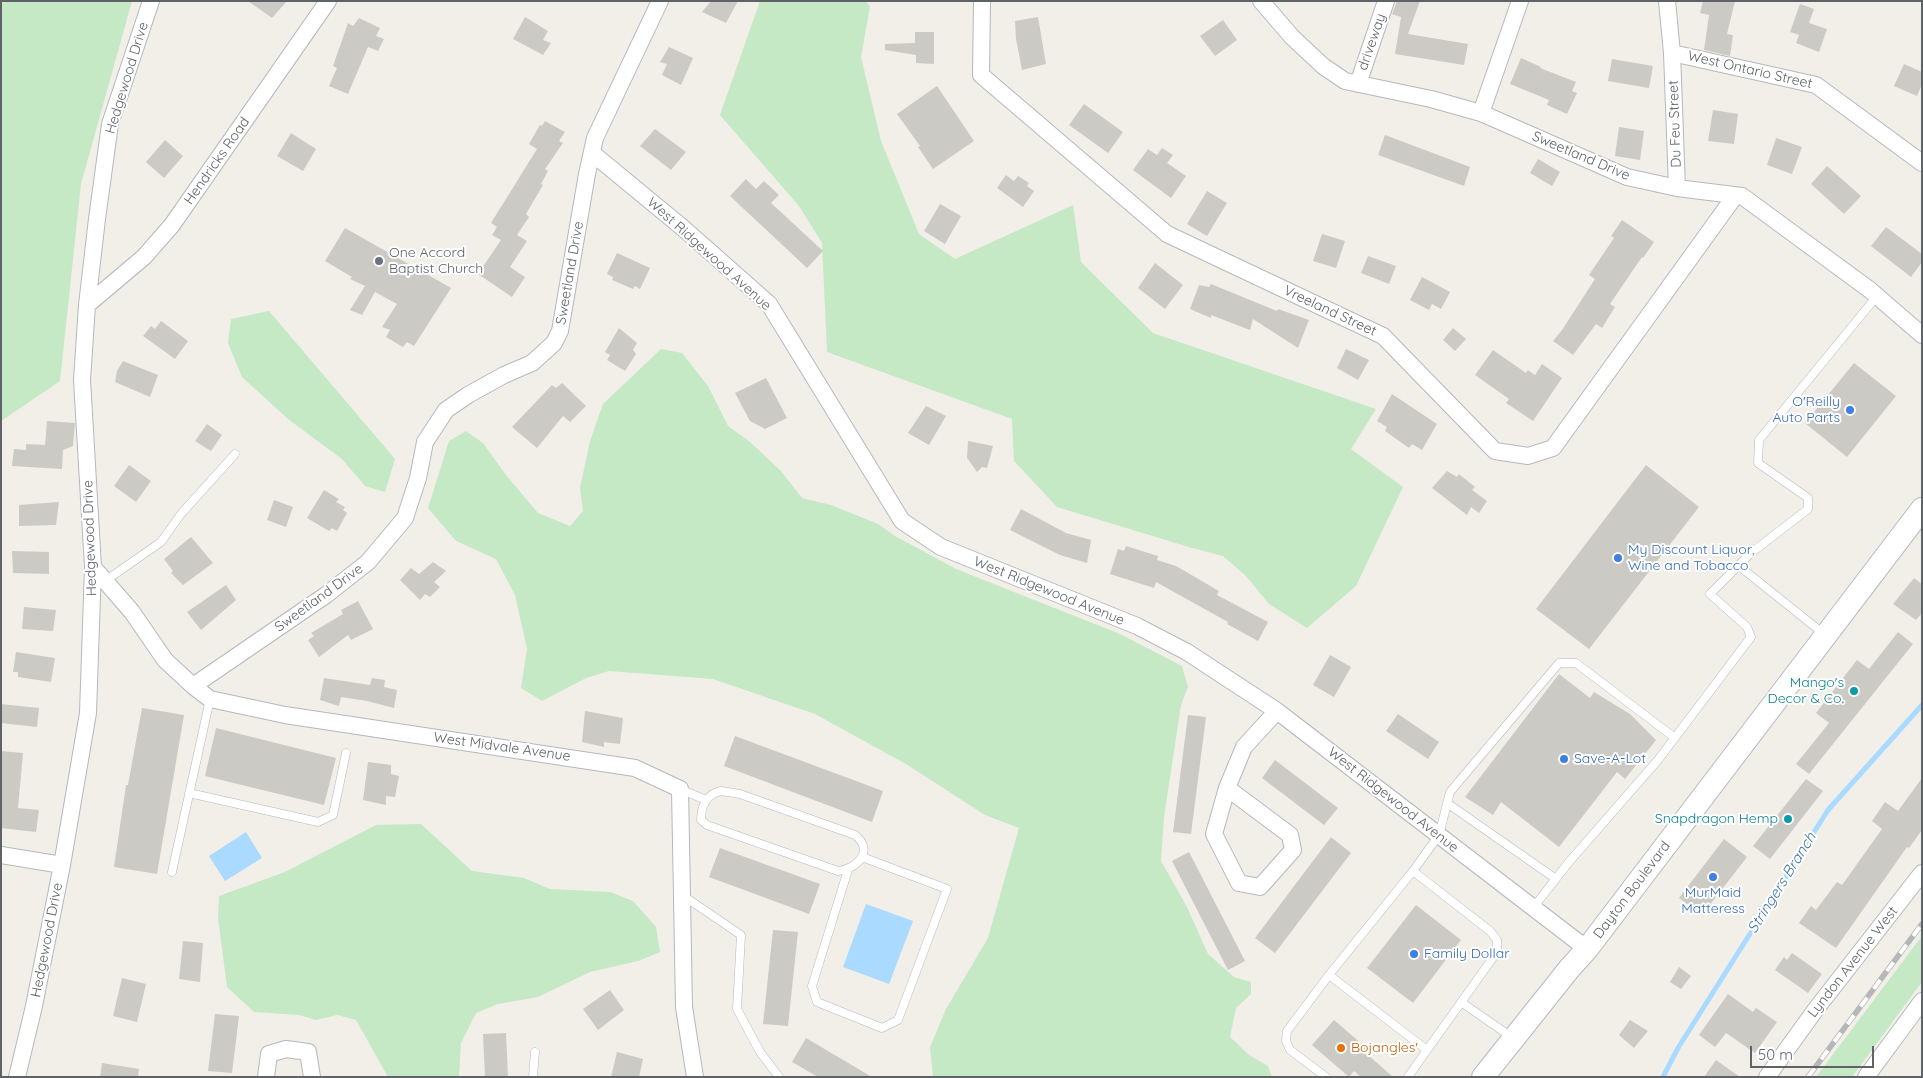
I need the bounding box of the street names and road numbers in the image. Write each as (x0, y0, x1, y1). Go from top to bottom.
street label: driveway (1354, 11, 1390, 73)
street label: Hedgewood Drive (102, 20, 152, 136)
street label: West Ontario Street (1686, 47, 1814, 93)
street label: Du Feu Street (1665, 80, 1685, 168)
street label: Hendricks Road (181, 114, 253, 208)
street label: Sweetland Drive (1530, 128, 1632, 184)
street label: West Ridgewood Avenue (643, 194, 775, 314)
street label: Sweetland Drive (553, 220, 587, 326)
street label: Vreeland Street (1281, 282, 1379, 340)
street label: Hedgewood Drive (80, 480, 100, 596)
street label: West Ridgewood Avenue (971, 553, 1127, 629)
street label: Sweetland Drive (272, 560, 366, 636)
street label: West Midvale Avenue (433, 729, 571, 765)
street label: West Ridgewood Avenue (1324, 744, 1462, 856)
street label: Dayton Boulevard (1590, 838, 1674, 942)
street label: Hedgewood Drive (28, 881, 66, 999)
street label: Lyndon Avenue West (1804, 903, 1902, 1021)

